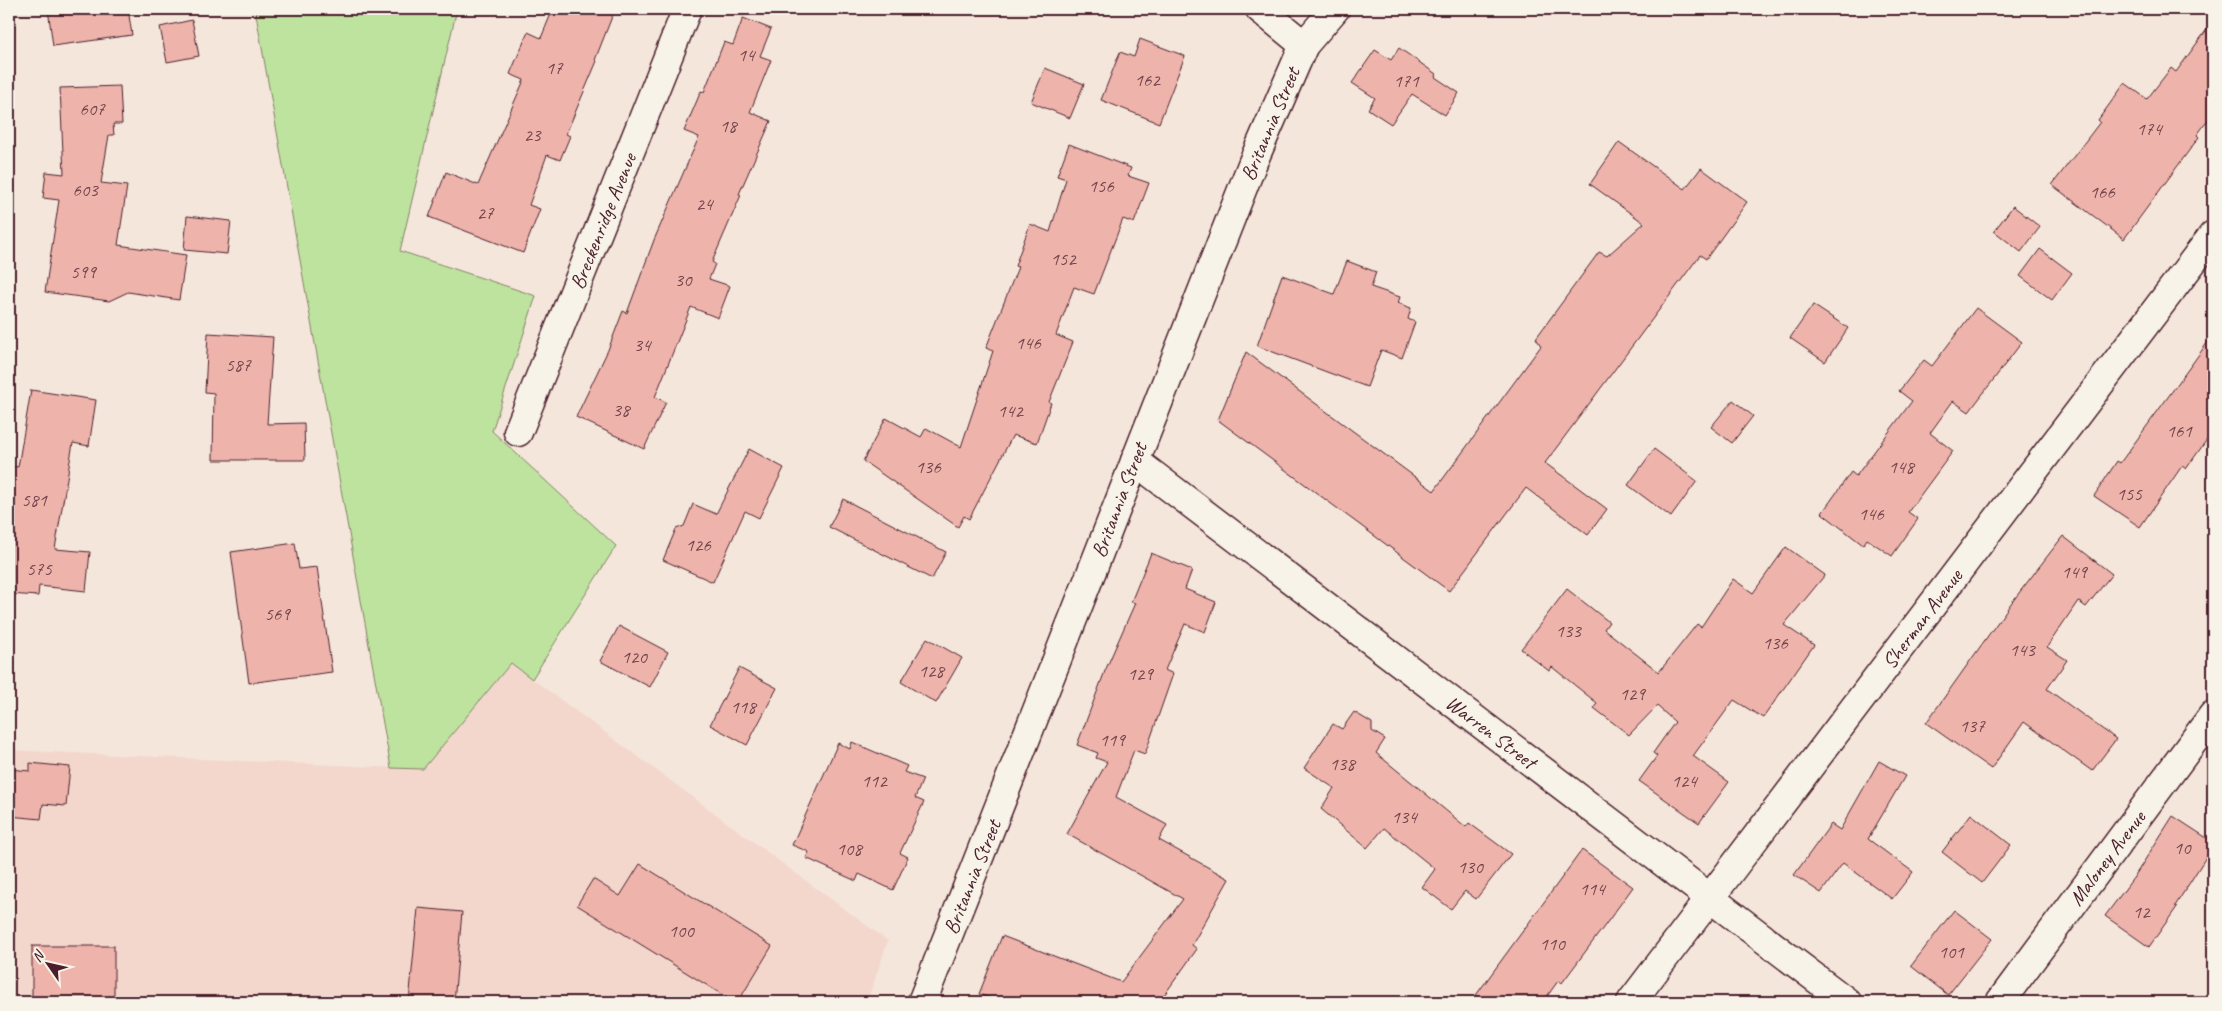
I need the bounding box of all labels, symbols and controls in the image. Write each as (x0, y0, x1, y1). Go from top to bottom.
house number: 14 (737, 43, 757, 67)
house number: 17 (545, 56, 564, 80)
street label: Britannia Street (1235, 62, 1306, 184)
house number: 162 (1134, 68, 1161, 92)
house number: 171 (1393, 69, 1420, 93)
house number: 607 (79, 97, 106, 121)
house number: 18 (719, 114, 739, 138)
house number: 174 (2136, 117, 2164, 141)
house number: 23 (523, 123, 542, 147)
street label: Breckenridge Avenue (564, 147, 643, 293)
house number: 156 (1088, 174, 1115, 198)
house number: 603 (72, 178, 99, 202)
house number: 166 (2089, 180, 2116, 204)
house number: 24 (695, 192, 715, 216)
house number: 27 (476, 201, 495, 225)
house number: 152 (1050, 247, 1077, 271)
house number: 599 (70, 260, 97, 284)
house number: 30 (674, 268, 693, 292)
house number: 146 (1015, 331, 1042, 355)
house number: 34 (633, 333, 653, 357)
house number: 587 (225, 353, 252, 377)
house number: 38 (612, 398, 632, 422)
house number: 142 (997, 399, 1024, 423)
house number: 161 (2166, 419, 2193, 443)
street label: Britannia Street (1085, 437, 1153, 561)
house number: 136 (915, 455, 942, 479)
house number: 148 (1888, 455, 1916, 479)
house number: 155 (2116, 482, 2143, 506)
house number: 581 (21, 488, 48, 512)
house number: 146 (1858, 502, 1885, 526)
house number: 126 (685, 533, 712, 557)
house number: 575 (26, 557, 53, 581)
house number: 149 (2061, 560, 2088, 584)
street label: Sherman Avenue (1876, 563, 1969, 674)
house number: 569 (264, 602, 291, 626)
house number: 133 (1555, 619, 1582, 643)
house number: 136 (1762, 631, 1789, 655)
house number: 143 (2009, 638, 2036, 662)
house number: 120 (621, 645, 648, 669)
house number: 128 (918, 659, 946, 683)
house number: 129 (1127, 662, 1154, 686)
house number: 129 (1619, 682, 1646, 706)
street label: Warren Street (1441, 690, 1544, 776)
house number: 118 (730, 695, 758, 719)
house number: 137 (1959, 714, 1986, 738)
house number: 119 (1099, 728, 1126, 752)
house number: 138 (1329, 752, 1357, 776)
house number: 112 (861, 769, 888, 793)
house number: 124 (1671, 769, 1699, 793)
house number: 134 (1391, 805, 1419, 829)
street label: Maloney Avenue (2063, 805, 2152, 911)
street label: Britannia Street (937, 814, 1007, 938)
house number: 10 (2173, 836, 2192, 860)
house number: 108 (836, 837, 864, 861)
house number: 130 (1457, 855, 1484, 879)
house number: 114 (1579, 877, 1607, 901)
house number: 12 (2132, 900, 2151, 924)
house number: 100 (668, 919, 695, 943)
house number: 110 (1539, 932, 1566, 956)
north arrow (22, 938, 72, 988)
house number: 101 (1938, 940, 1965, 964)
text: N (28, 947, 48, 965)

